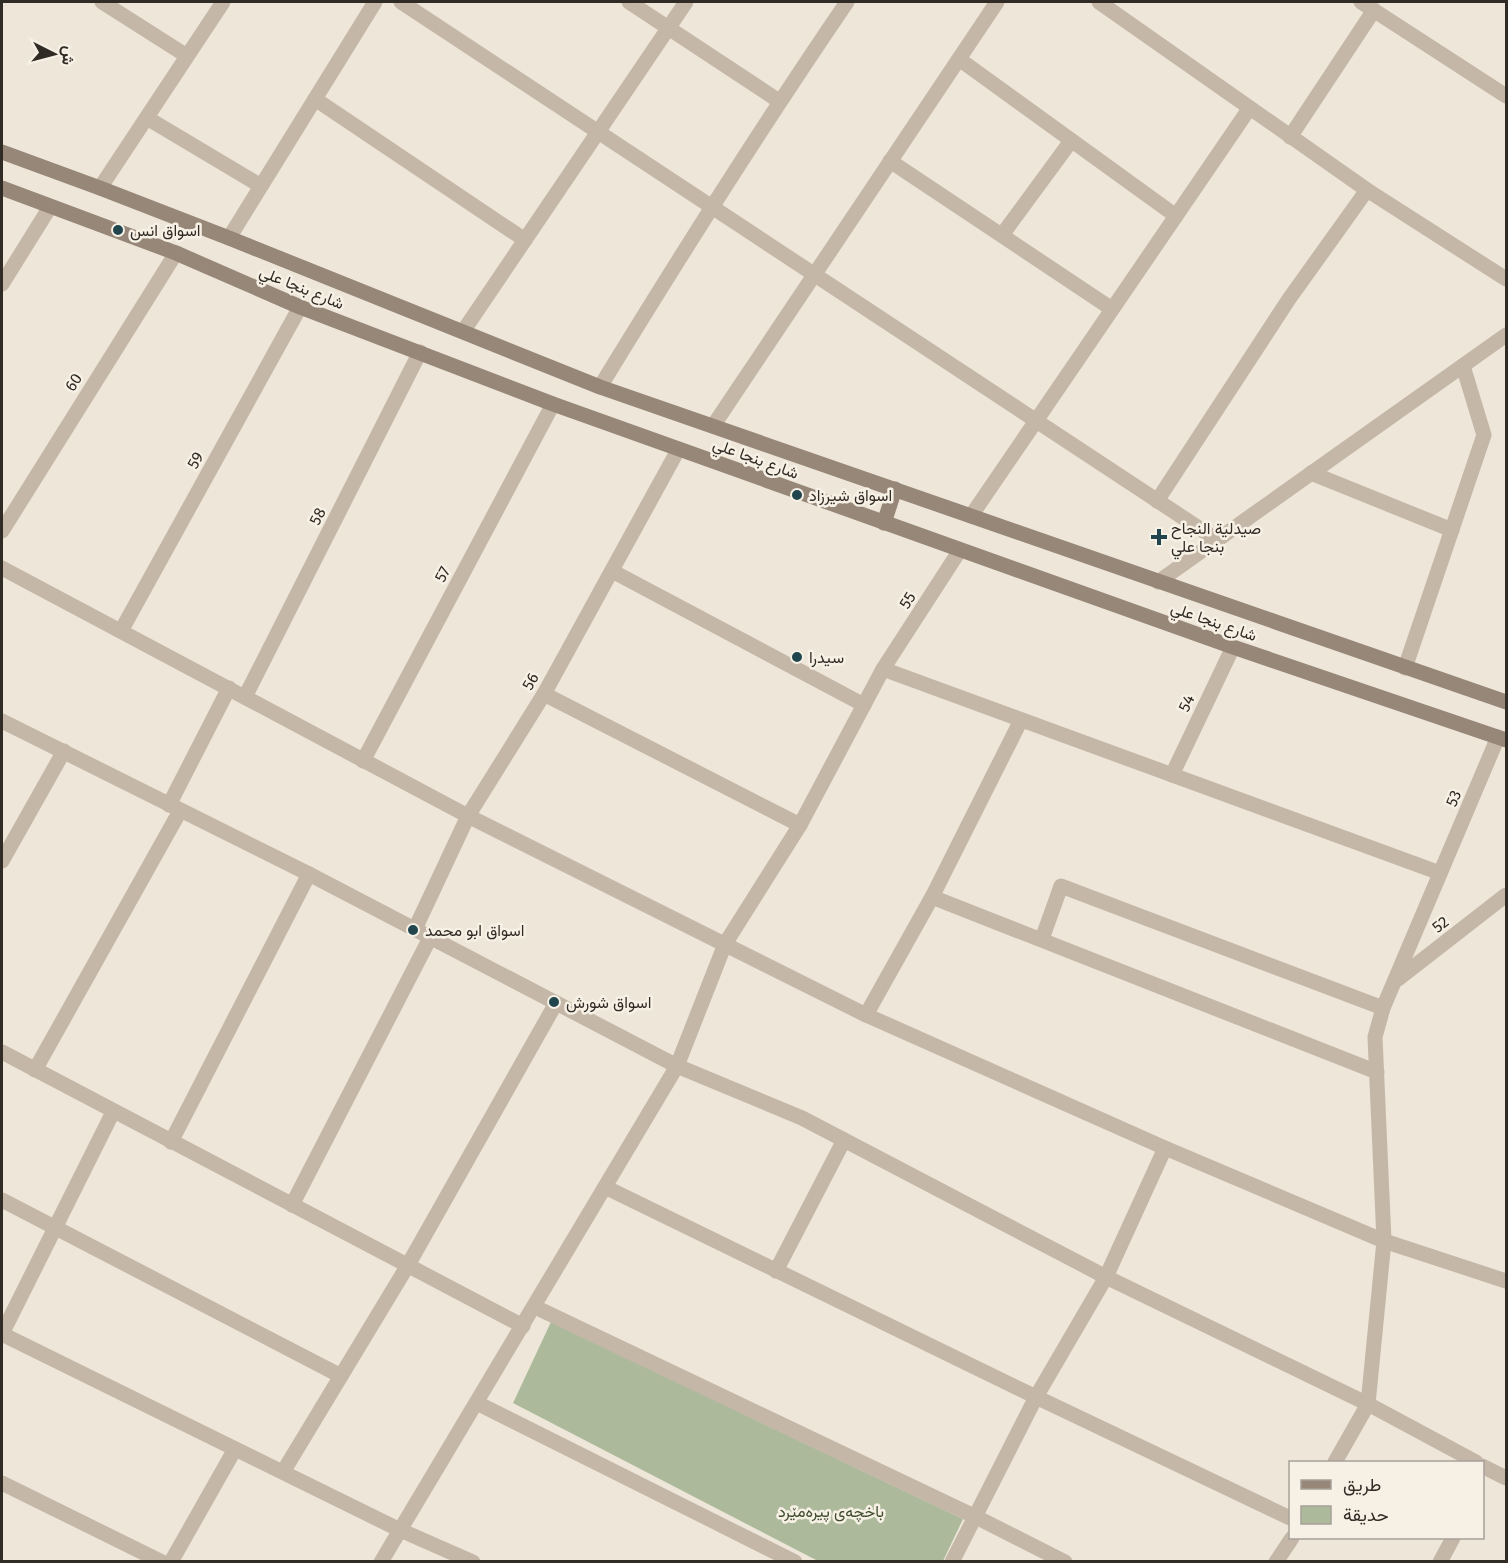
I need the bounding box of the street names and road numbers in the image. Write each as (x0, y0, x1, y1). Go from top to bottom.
street label: شارع بنجا علي (255, 262, 347, 317)
street label: 60 (61, 370, 86, 395)
street label: شارع بنجا علي (709, 434, 801, 486)
street label: 59 (183, 449, 208, 472)
street label: 58 (305, 504, 330, 528)
street label: 57 (431, 563, 454, 585)
street label: 55 (895, 588, 920, 612)
street label: شارع بنجا علي (1167, 598, 1259, 649)
street label: 56 (518, 669, 543, 693)
street label: 54 (1174, 691, 1199, 715)
street label: 53 (1442, 787, 1465, 809)
street label: 52 (1428, 912, 1452, 937)

